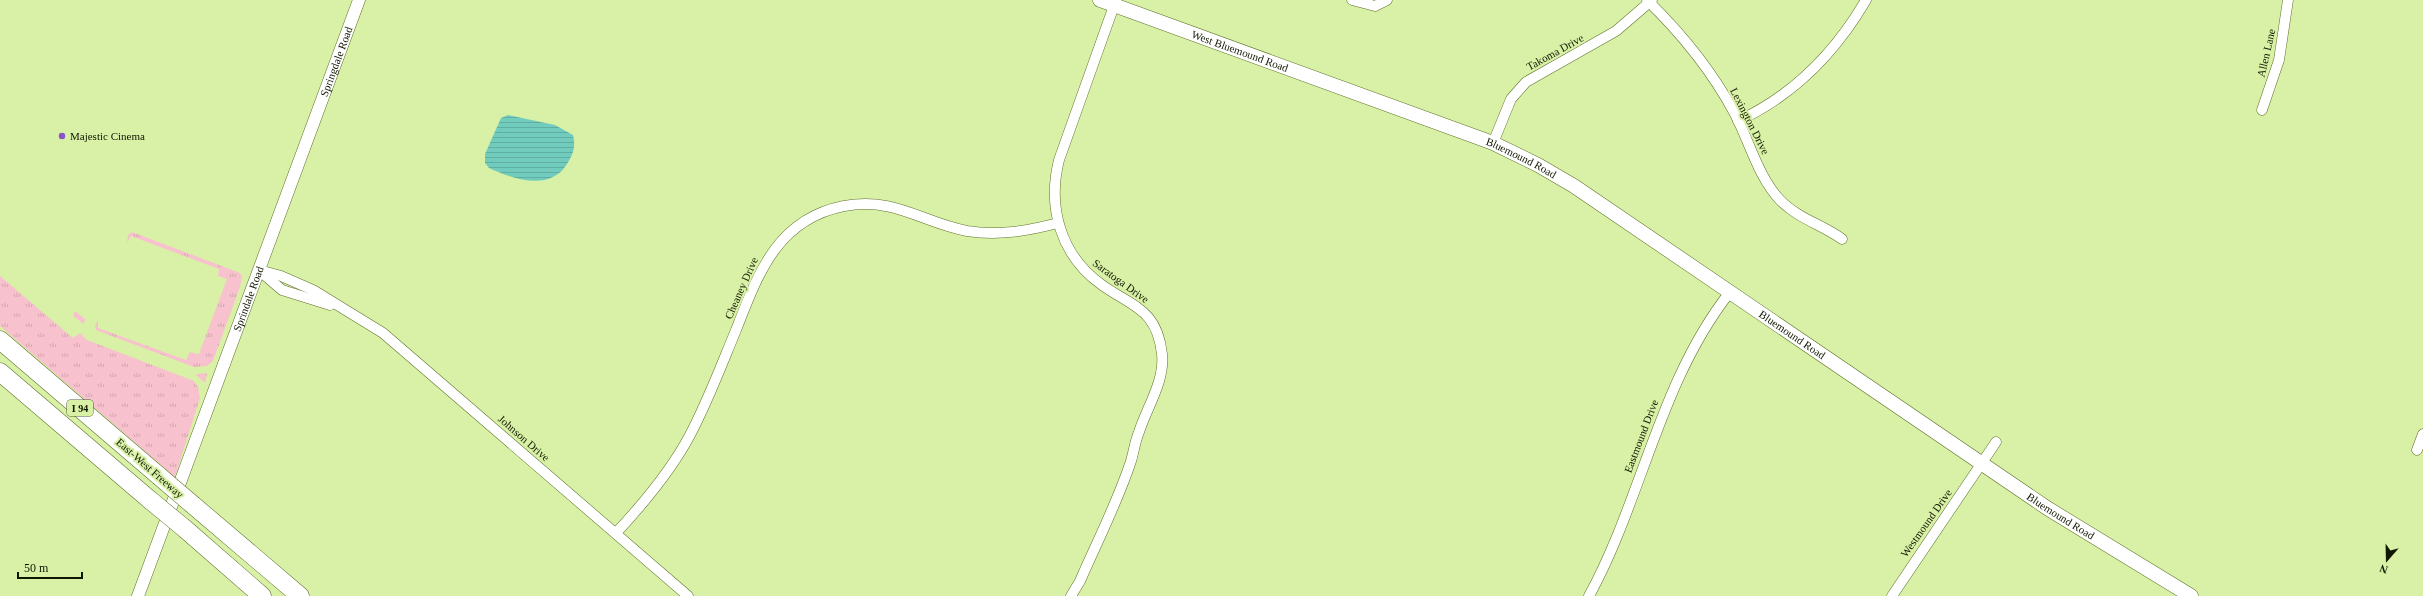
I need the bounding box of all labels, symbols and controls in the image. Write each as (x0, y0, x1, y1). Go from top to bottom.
street label: Springdale Road (318, 24, 355, 98)
street label: West Bluemound Road (1190, 28, 1290, 74)
street label: Allen Lane (2255, 28, 2277, 78)
street label: Takoma Drive (1525, 31, 1586, 73)
street label: Lexington Drive (1728, 86, 1772, 156)
place label: Majestic Cinema (70, 130, 145, 142)
marker: Majestic Cinema (57, 131, 67, 141)
street label: Bluemound Road (1484, 135, 1559, 181)
street label: Cheaney Drive (722, 255, 760, 321)
street label: Saratoga Drive (1091, 257, 1151, 305)
street label: Sprindale Road (231, 264, 266, 333)
street label: Bluemound Road (1757, 308, 1828, 362)
street label: Eastmound Drive (1622, 398, 1660, 474)
road number: I 94 (67, 400, 93, 416)
street label: Johnson Drive (496, 413, 552, 464)
street label: East-West Freeway (114, 436, 186, 501)
street label: Westmound Drive (1898, 487, 1954, 559)
street label: Bluemound Road (2025, 490, 2097, 542)
north arrow (2367, 540, 2407, 580)
scale bar (18, 554, 82, 580)
text: 50 m (24, 561, 49, 575)
text: N (2378, 562, 2389, 576)

